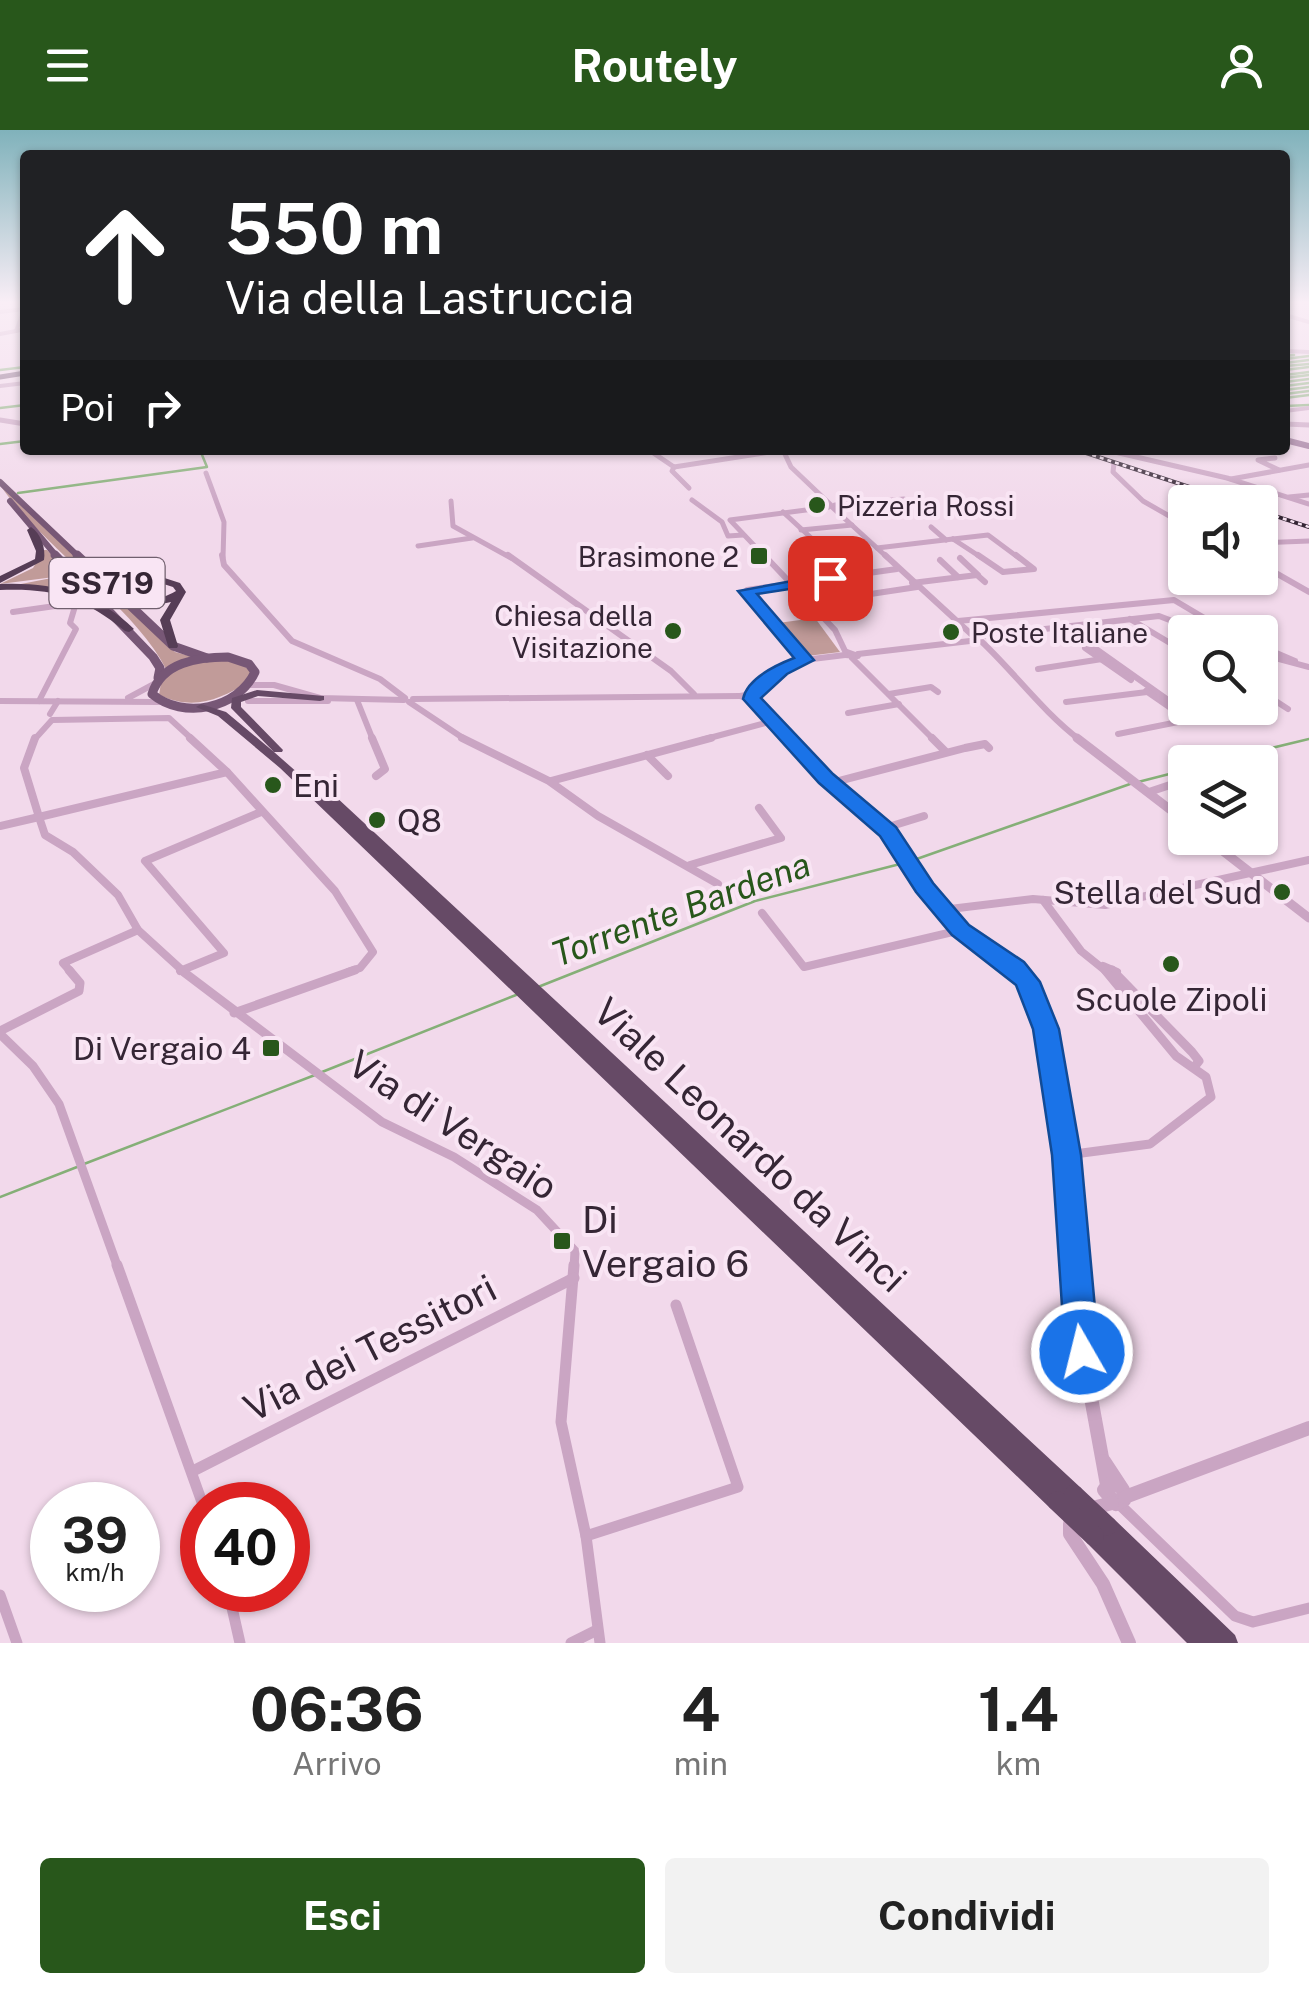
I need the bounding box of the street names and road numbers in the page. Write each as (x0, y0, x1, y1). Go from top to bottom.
road number: SS719 (49, 558, 164, 608)
street label: Viale Leonardo da Vinci (585, 989, 915, 1301)
street label: Via di Vergaio (340, 1041, 566, 1209)
street label: Via dei Tessitori (237, 1265, 503, 1431)

